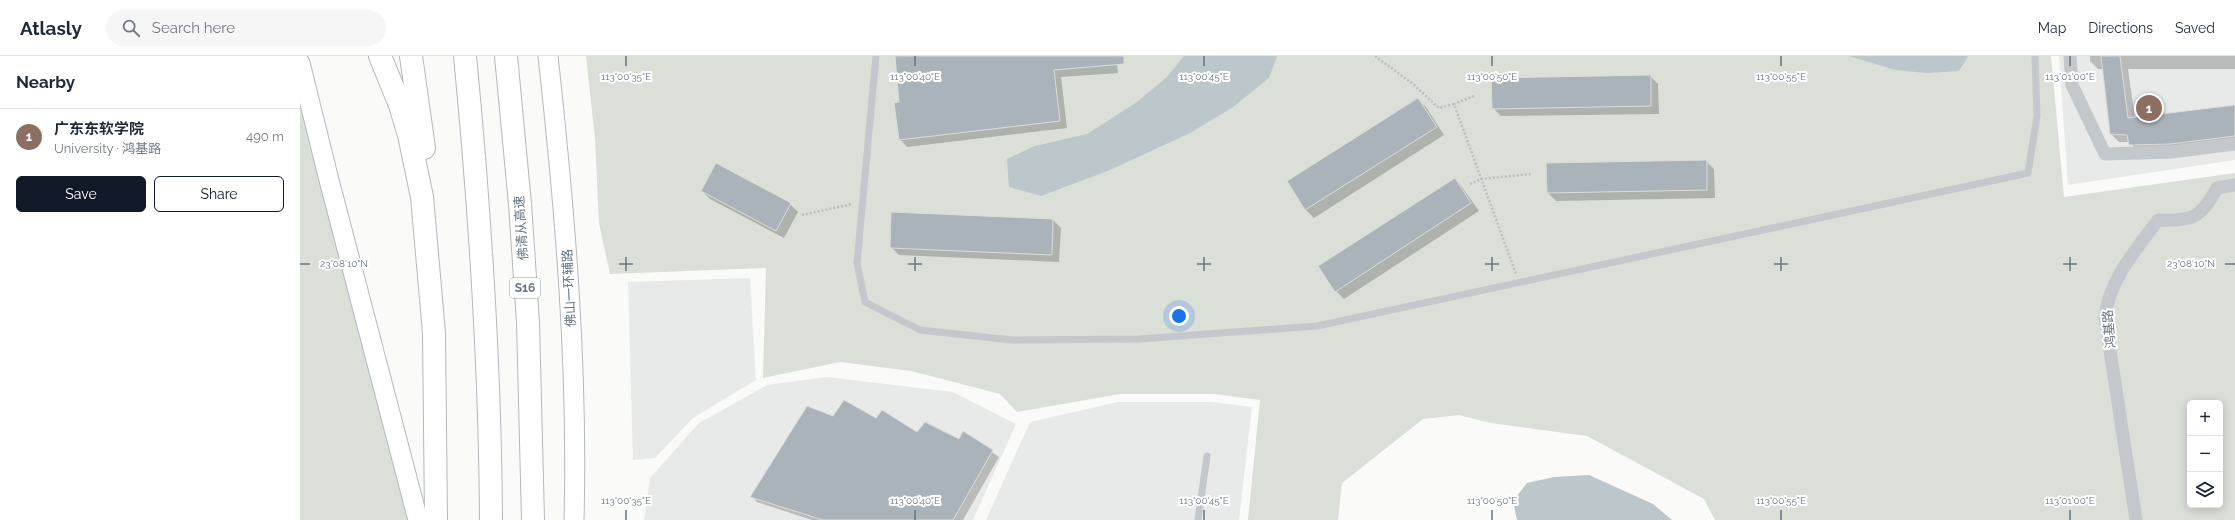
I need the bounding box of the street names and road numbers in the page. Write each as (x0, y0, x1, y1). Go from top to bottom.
street label: 佛清从高速 (511, 195, 531, 261)
street label: 佛山一环辅路 (559, 249, 579, 327)
road number: S16 (510, 278, 540, 298)
street label: 鸿基路 (2100, 309, 2118, 349)

